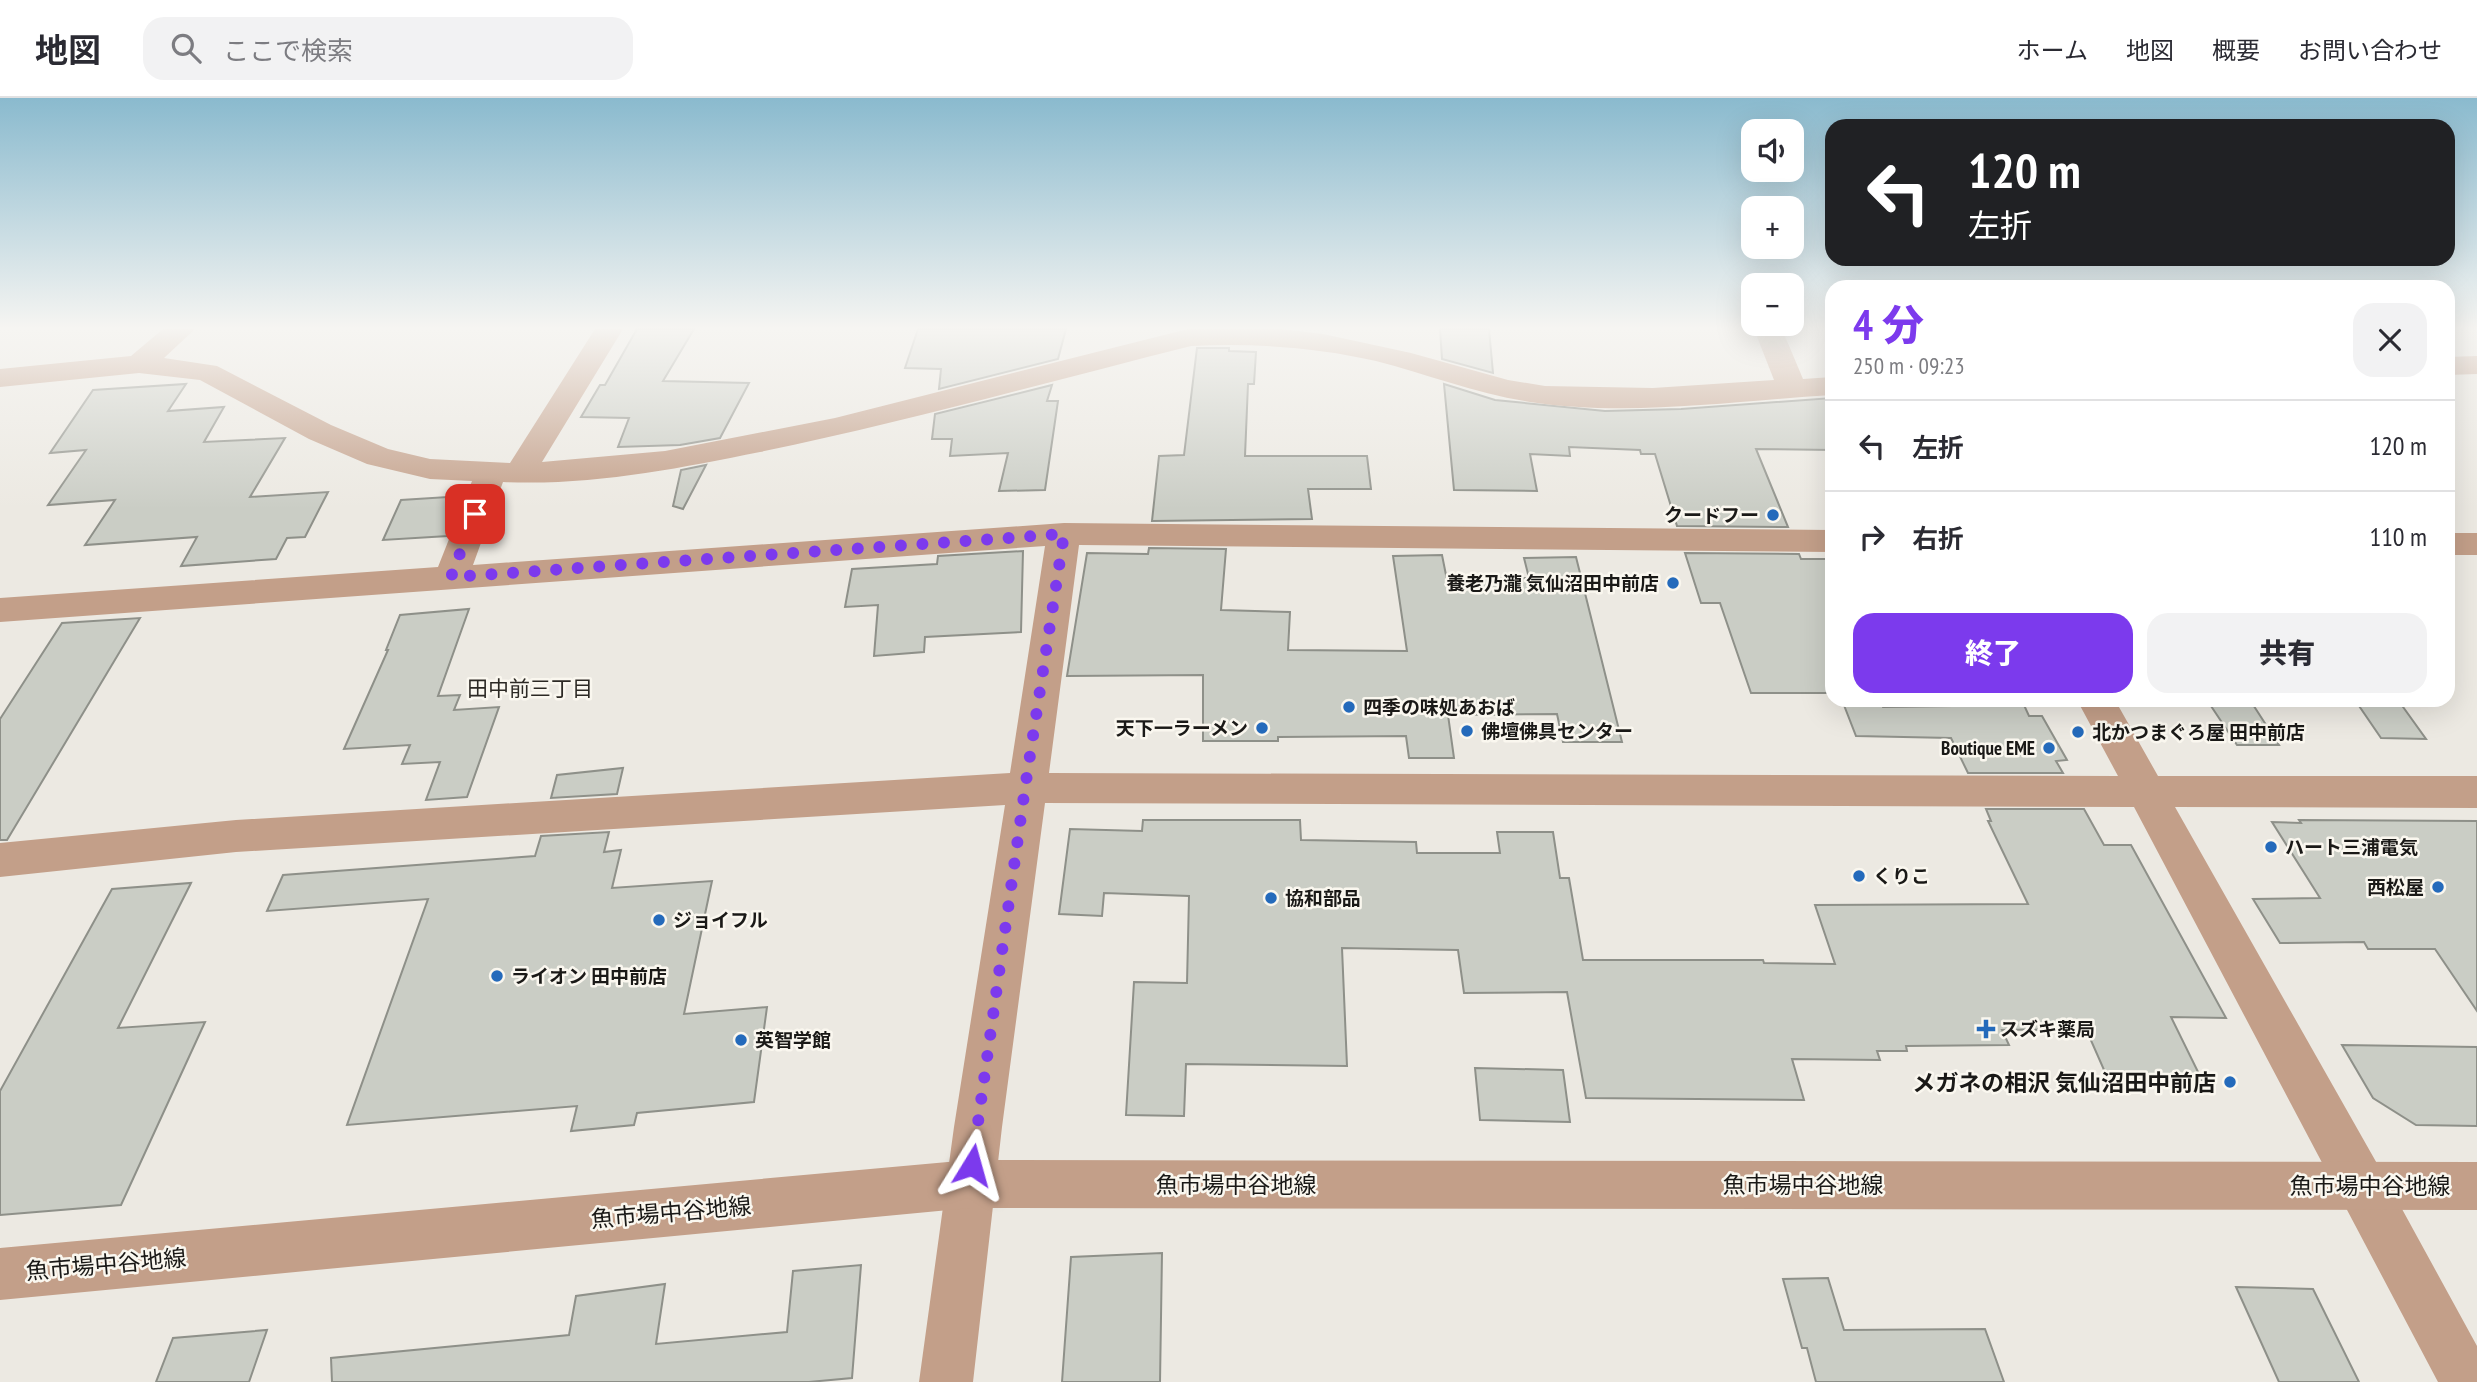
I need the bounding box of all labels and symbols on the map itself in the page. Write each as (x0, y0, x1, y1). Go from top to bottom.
pin (445, 484, 505, 544)
place label: クードフー (1664, 503, 1759, 527)
marker: クードフー (1765, 507, 1781, 523)
place label: 養老乃瀧 気仙沼田中前店 (1446, 571, 1659, 595)
marker: 養老乃瀧 気仙沼田中前店 (1665, 575, 1681, 591)
district label: 田中前三丁目 (467, 675, 593, 702)
place label: 四季の味処あおば (1363, 695, 1515, 719)
marker: 四季の味処あおば (1341, 699, 1357, 715)
place label: 天下一ラーメン (1116, 716, 1248, 740)
place label: 佛壇佛具センター (1481, 719, 1633, 743)
marker: 天下一ラーメン (1254, 720, 1270, 736)
place label: 北かつまぐろ屋 田中前店 (2092, 720, 2305, 744)
marker: 佛壇佛具センター (1459, 723, 1475, 739)
marker: 北かつまぐろ屋 田中前店 (2070, 724, 2086, 740)
place label: Boutique EME (1941, 736, 2035, 760)
marker: Boutique EME (2041, 740, 2057, 756)
place label: ハート三浦電気 (2285, 835, 2418, 859)
marker: ハート三浦電気 (2263, 839, 2279, 855)
place label: くりこ (1873, 864, 1930, 888)
marker: くりこ (1851, 868, 1867, 884)
place label: 西松屋 (2367, 875, 2424, 899)
marker: 西松屋 (2430, 879, 2446, 895)
place label: 協和部品 (1285, 886, 1361, 910)
marker: 協和部品 (1263, 890, 1279, 906)
place label: ジョイフル (673, 908, 768, 932)
marker: ジョイフル (651, 912, 667, 928)
place label: ライオン 田中前店 (511, 964, 667, 988)
marker: ライオン 田中前店 (489, 968, 505, 984)
place label: スズキ薬局 (2000, 1017, 2095, 1041)
marker: スズキ薬局 (1978, 1021, 1994, 1037)
place label: 英智学館 (755, 1028, 831, 1052)
marker: 英智学館 (733, 1032, 749, 1048)
place label: メガネの相沢 気仙沼田中前店 (1912, 1068, 2216, 1097)
marker: メガネの相沢 気仙沼田中前店 (2222, 1074, 2238, 1090)
position arrow (935, 1128, 1009, 1202)
street label: 魚市場中谷地線 (1156, 1170, 1317, 1199)
street label: 魚市場中谷地線 (1723, 1170, 1884, 1199)
street label: 魚市場中谷地線 (2290, 1171, 2451, 1200)
street label: 魚市場中谷地線 (590, 1191, 752, 1233)
street label: 魚市場中谷地線 (25, 1243, 187, 1285)

